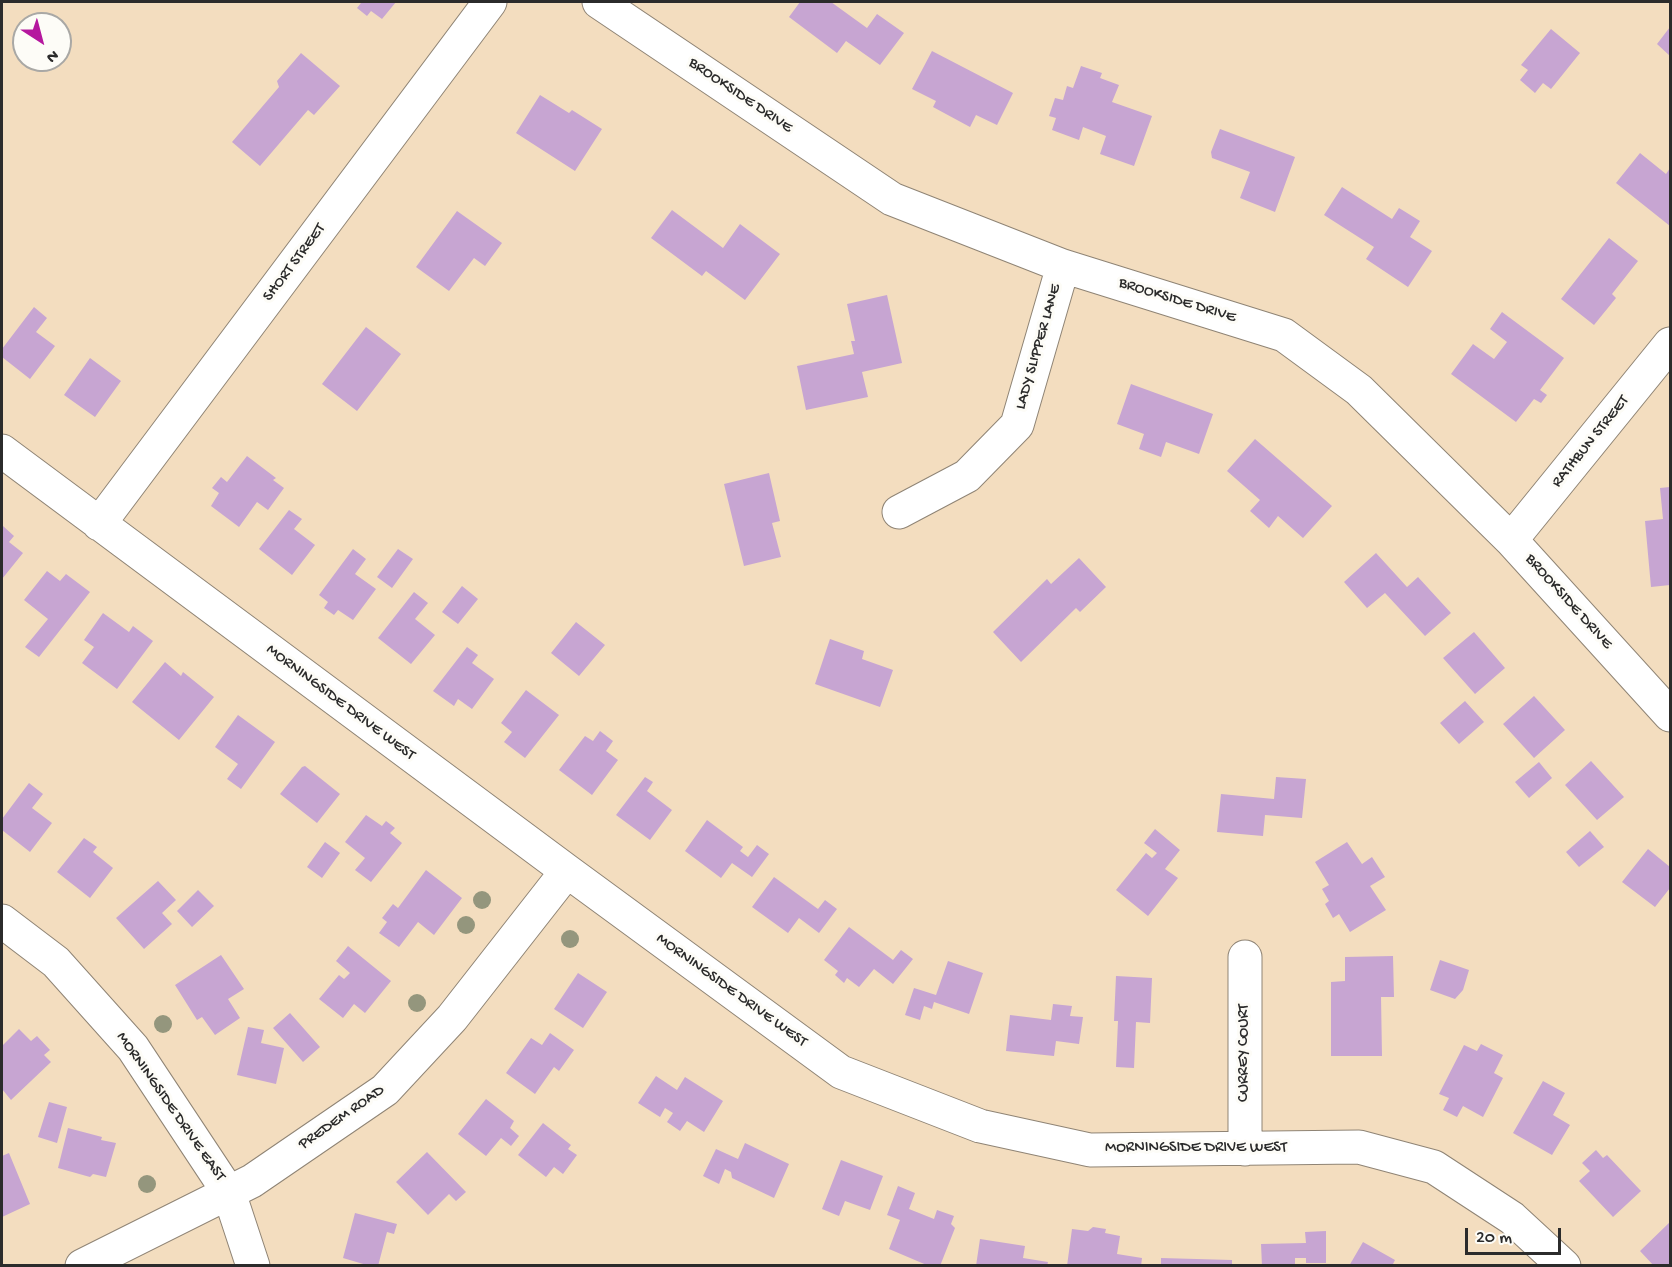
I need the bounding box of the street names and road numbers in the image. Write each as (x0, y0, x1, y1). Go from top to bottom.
street label: BROOKSIDE DRIVE (684, 54, 796, 138)
street label: SHORT STREET (259, 220, 331, 306)
street label: BROOKSIDE DRIVE (1116, 274, 1238, 328)
street label: LADY SLIPPER LANE (1012, 282, 1066, 412)
street label: RATHBUN STREET (1548, 392, 1634, 492)
street label: BROOKSIDE DRIVE (1520, 550, 1616, 654)
street label: MORNINGSIDE DRIVE WEST (262, 641, 418, 765)
street label: MORNINGSIDE DRIVE WEST (652, 930, 810, 1052)
street label: CURREY COURT (1235, 1004, 1255, 1102)
street label: MORNINGSIDE DRIVE EAST (111, 1029, 229, 1185)
street label: PREDEM ROAD (295, 1081, 389, 1155)
street label: MORNINGSIDE DRIVE WEST (1105, 1139, 1287, 1159)

